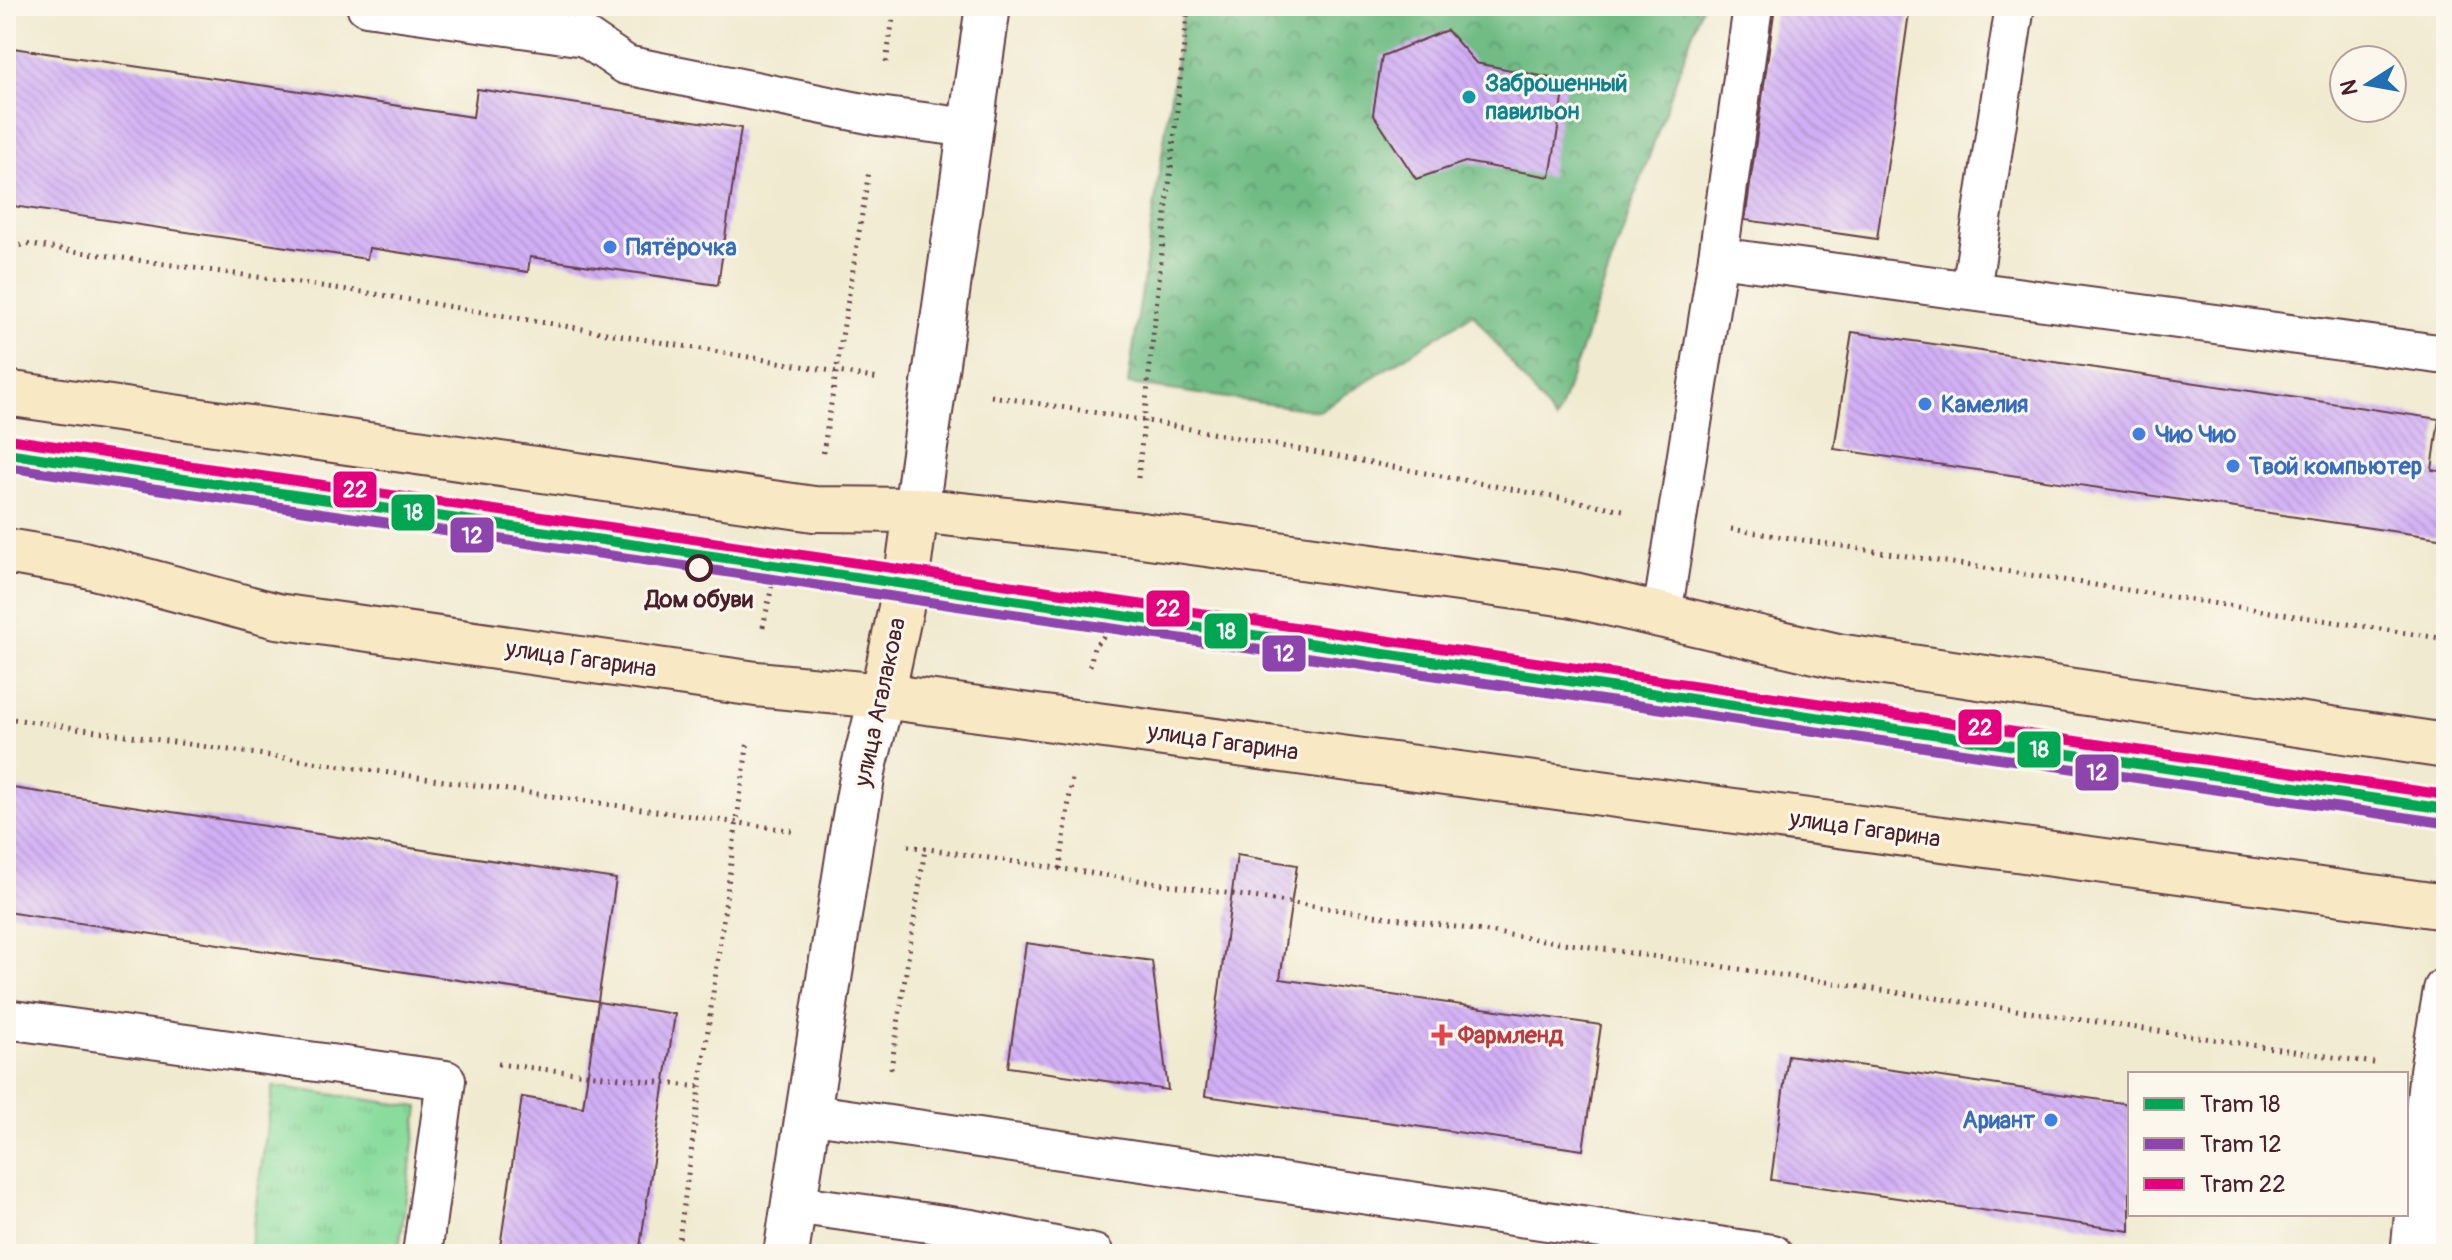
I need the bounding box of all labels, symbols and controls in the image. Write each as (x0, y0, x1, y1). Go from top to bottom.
north arrow (2328, 44, 2408, 124)
place label: Заброшенный павильон (1485, 69, 1628, 126)
text: N (2334, 78, 2365, 98)
marker: Заброшенный павильон (1460, 88, 1478, 106)
place label: Пятёрочка (626, 233, 737, 262)
marker: Пятёрочка (601, 238, 619, 256)
place label: Камелия (1941, 390, 2028, 419)
marker: Камелия (1916, 395, 1934, 413)
place label: Чио Чио (2155, 420, 2236, 449)
marker: Чио Чио (2130, 425, 2148, 443)
place label: Твой компьютер (2248, 452, 2422, 481)
marker: Твой компьютер (2224, 457, 2242, 475)
line badge: 22 (332, 470, 378, 509)
text: 22 (343, 476, 367, 504)
line badge: 18 (390, 493, 436, 532)
text: 18 (403, 499, 423, 527)
line badge: 12 (449, 516, 495, 554)
text: 12 (462, 522, 482, 550)
marker: Дом обуви (686, 555, 712, 581)
place label: Дом обуви (643, 585, 753, 614)
line badge: 22 (1145, 589, 1191, 628)
text: 22 (1156, 595, 1180, 623)
line badge: 18 (1203, 612, 1249, 650)
street label: улица Агалакова (848, 615, 912, 790)
text: 18 (1216, 618, 1236, 646)
street label: улица Гагарина (503, 634, 658, 684)
line badge: 12 (1261, 634, 1307, 673)
text: 12 (1274, 640, 1294, 668)
line badge: 22 (1957, 708, 2003, 746)
text: 22 (1968, 714, 1992, 742)
street label: улица Гагарина (1145, 717, 1300, 767)
line badge: 18 (2016, 730, 2062, 769)
text: 18 (2029, 736, 2049, 764)
line badge: 12 (2074, 753, 2120, 792)
text: 12 (2087, 759, 2107, 787)
street label: улица Гагарина (1787, 804, 1942, 854)
place label: Фармленд (1457, 1021, 1564, 1050)
marker: Фармленд (1433, 1026, 1451, 1044)
legend (2128, 1072, 2408, 1216)
text: Tram 18 (2200, 1090, 2280, 1119)
place label: Ариант (1962, 1106, 2036, 1135)
marker: Ариант (2042, 1111, 2060, 1129)
text: Tram 12 (2200, 1130, 2282, 1159)
text: Tram 22 (2200, 1170, 2286, 1199)

